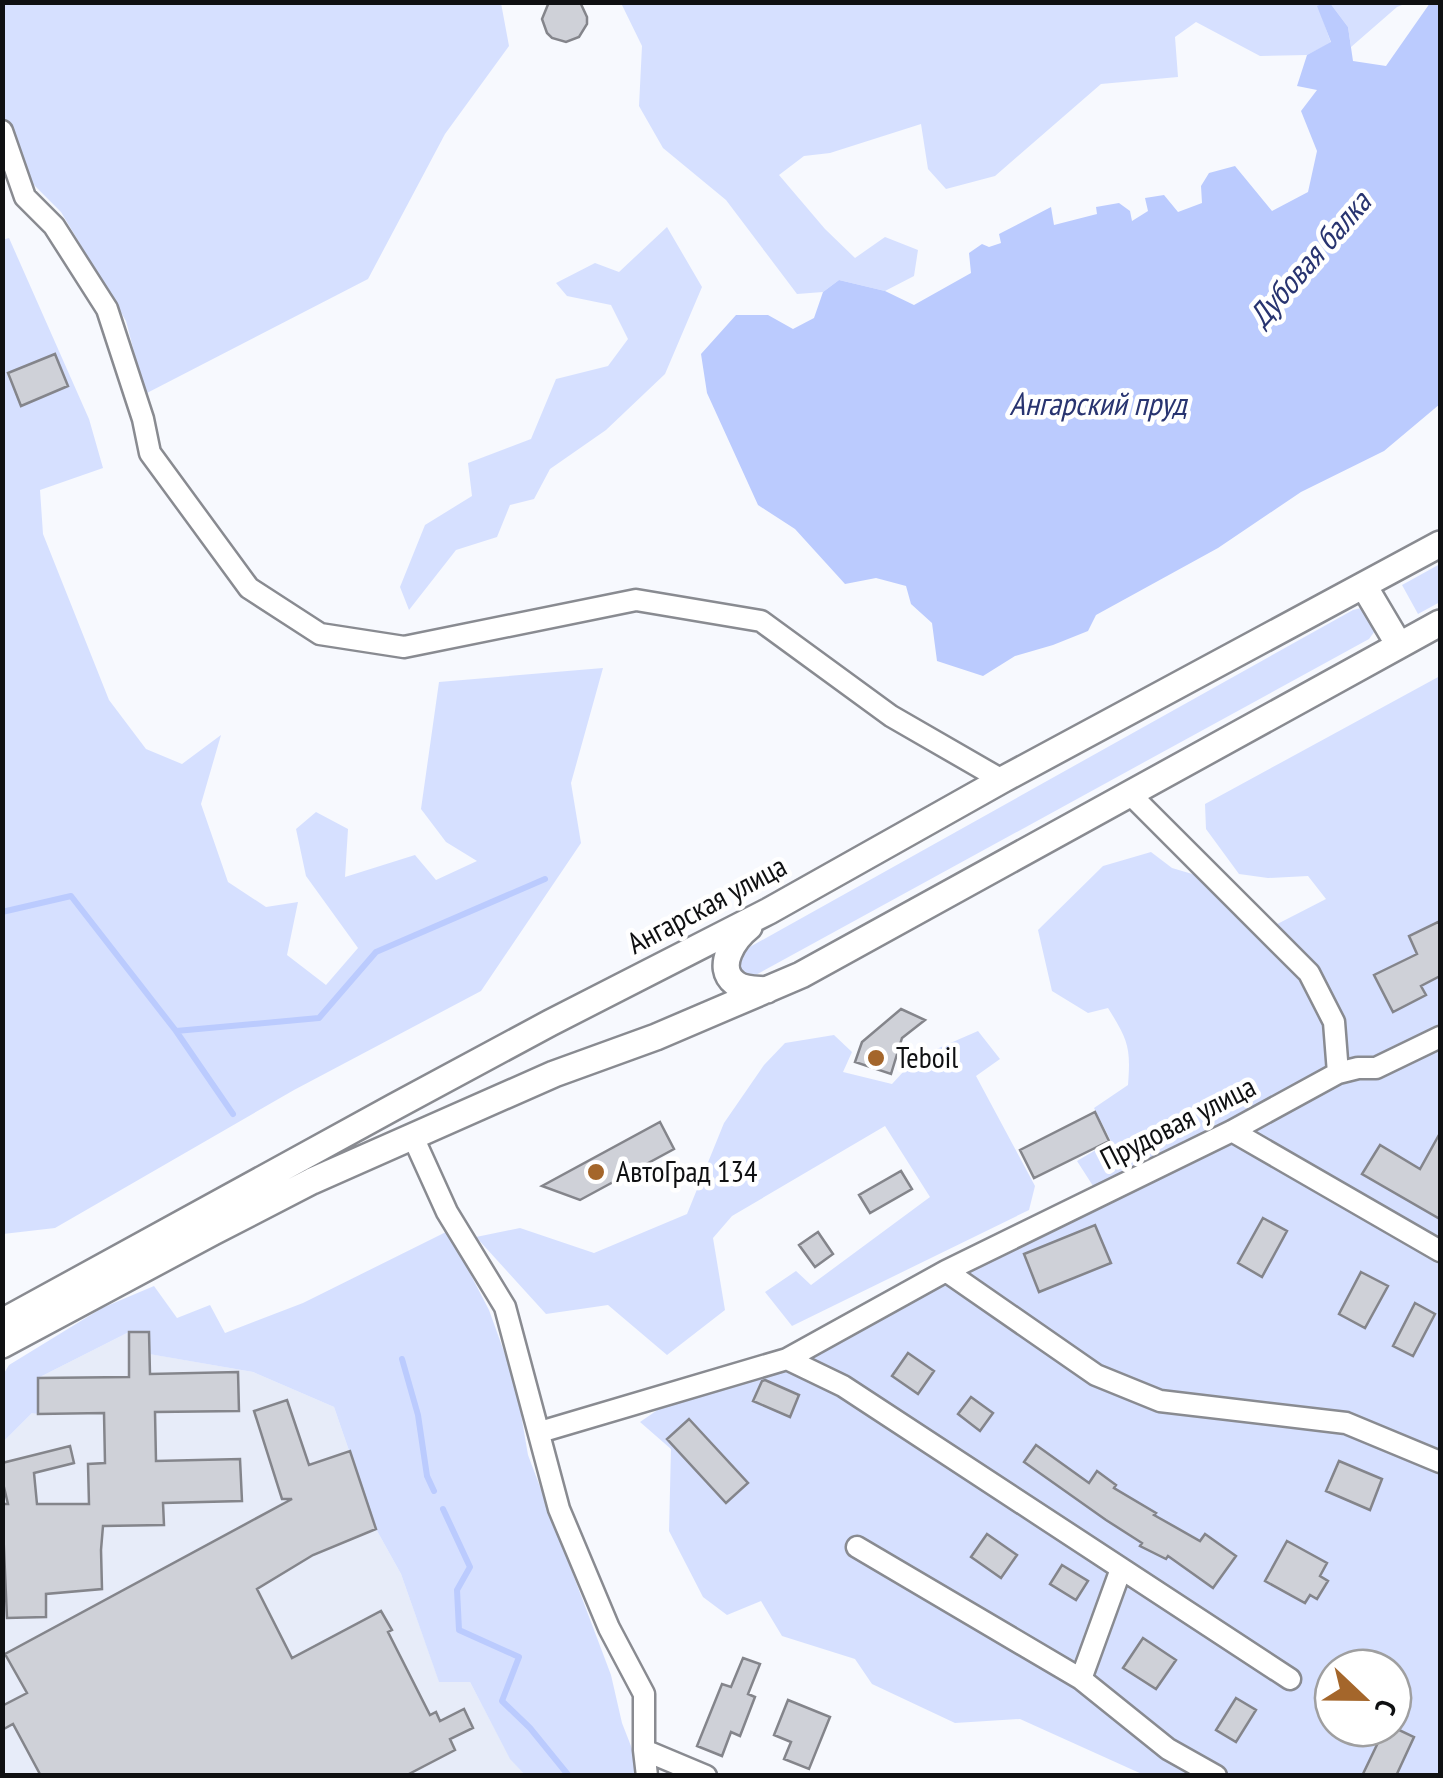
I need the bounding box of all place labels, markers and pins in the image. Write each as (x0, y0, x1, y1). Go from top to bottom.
place label: Teboil (896, 1037, 958, 1076)
marker: Teboil (865, 1047, 887, 1069)
place label: АвтоГрад 134 (616, 1151, 758, 1190)
marker: АвтоГрад 134 (585, 1161, 607, 1183)

